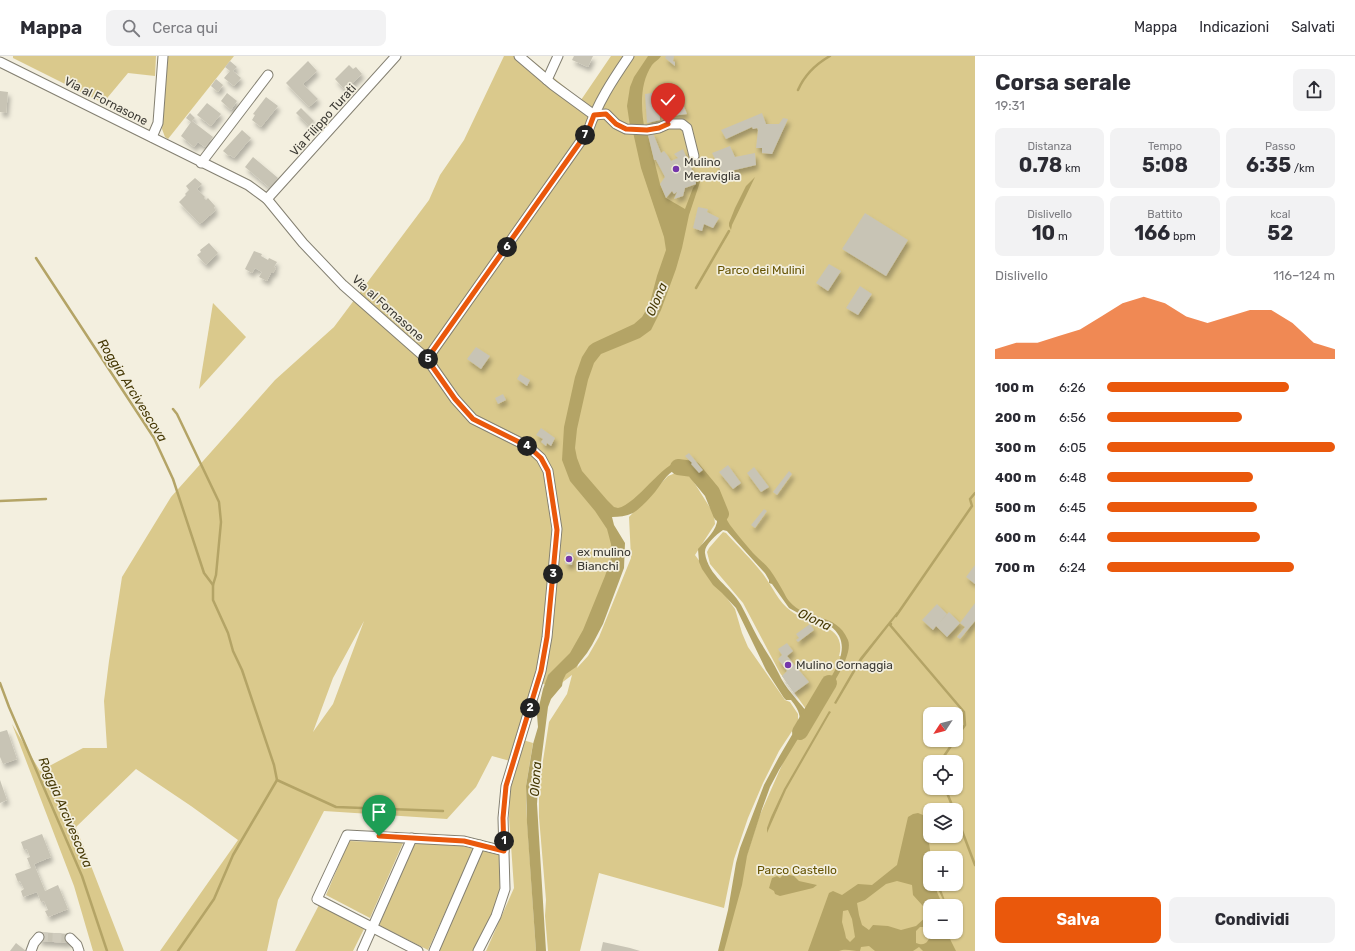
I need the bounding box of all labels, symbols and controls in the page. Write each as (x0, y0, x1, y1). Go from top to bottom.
search box (106, 10, 386, 46)
text: Mappa (20, 16, 82, 39)
icon: search (120, 17, 142, 39)
text: Cerca qui (152, 19, 218, 37)
text: Mappa (1134, 19, 1177, 36)
text: Indicazioni (1199, 19, 1269, 36)
text: Salvati (1291, 19, 1335, 36)
text: Corsa serale (995, 69, 1131, 96)
button: share (1293, 69, 1335, 111)
street label: Via al Fornasone (62, 74, 150, 128)
street label: Via Filippo Turati (287, 81, 359, 159)
pin (651, 83, 685, 124)
icon: check (657, 89, 679, 111)
text: 19:31 (995, 98, 1025, 113)
pin: 7 (575, 125, 595, 145)
text: 7 (582, 128, 588, 141)
text: Distanza (1027, 140, 1072, 153)
text: Tempo (1148, 140, 1182, 153)
text: Passo (1265, 140, 1296, 153)
text: 0.78 (1019, 153, 1062, 177)
text: 5:08 (1142, 153, 1188, 177)
text: 6:35 (1246, 153, 1291, 177)
place label: Mulino Meraviglia (684, 155, 740, 183)
text: km (1062, 162, 1081, 175)
text: /km (1291, 162, 1315, 175)
marker: Mulino Meraviglia (671, 164, 681, 174)
text: Dislivello (1027, 208, 1072, 221)
text: Battito (1147, 208, 1183, 221)
text: kcal (1270, 208, 1290, 221)
text: 10 (1032, 221, 1055, 245)
text: 166 (1134, 221, 1170, 245)
text: 52 (1267, 221, 1293, 245)
text: m (1055, 230, 1068, 243)
text: bpm (1170, 230, 1196, 243)
pin: 6 (497, 237, 517, 257)
text: 6 (503, 240, 511, 253)
park label: Parco dei Mulini (717, 263, 805, 277)
text: Dislivello (995, 268, 1048, 283)
text: 116–124 m (1273, 268, 1335, 283)
street label: Via al Fornasone (349, 272, 427, 344)
water label: Olona (643, 280, 670, 318)
water label: Roggia Arcivescova (94, 336, 171, 446)
pin: 5 (418, 349, 438, 369)
text: 5 (424, 352, 432, 365)
text: 100 m (995, 380, 1034, 395)
text: 6:26 (1059, 380, 1086, 395)
text: 200 m (995, 410, 1036, 425)
text: 6:56 (1059, 410, 1086, 425)
pin: 4 (517, 436, 537, 456)
text: 4 (523, 439, 531, 452)
text: 300 m (995, 440, 1036, 455)
text: 6:05 (1059, 440, 1086, 455)
text: 400 m (995, 470, 1036, 485)
text: 6:48 (1059, 470, 1087, 485)
text: 500 m (995, 500, 1036, 515)
text: 6:45 (1059, 500, 1086, 515)
text: 600 m (995, 530, 1036, 545)
text: 6:44 (1059, 530, 1086, 545)
place label: ex mulino Bianchi (577, 545, 631, 573)
marker: ex mulino Bianchi (564, 554, 574, 564)
text: 700 m (995, 560, 1035, 575)
text: 6:24 (1059, 560, 1086, 575)
pin: 3 (543, 564, 563, 584)
text: 3 (549, 567, 557, 580)
water label: Olona (796, 605, 834, 634)
place label: Mulino Cornaggia (796, 658, 893, 672)
marker: Mulino Cornaggia (783, 660, 793, 670)
pin: 2 (520, 698, 540, 718)
text: 2 (526, 701, 534, 714)
north arrow (923, 707, 963, 747)
map controls (923, 707, 963, 939)
water label: Roggia Arcivescova (34, 755, 96, 871)
button: locate (923, 755, 963, 795)
water label: Olona (527, 761, 544, 797)
pin (362, 795, 396, 836)
icon: arrive (368, 801, 390, 823)
button: layers (923, 803, 963, 843)
pin: 1 (494, 831, 514, 851)
text: 1 (501, 834, 507, 847)
button: + (923, 851, 963, 891)
park label: Parco Castello (757, 863, 837, 877)
button: Salva (995, 897, 1161, 943)
button: Condividi (1169, 897, 1335, 943)
button: − (923, 899, 963, 939)

